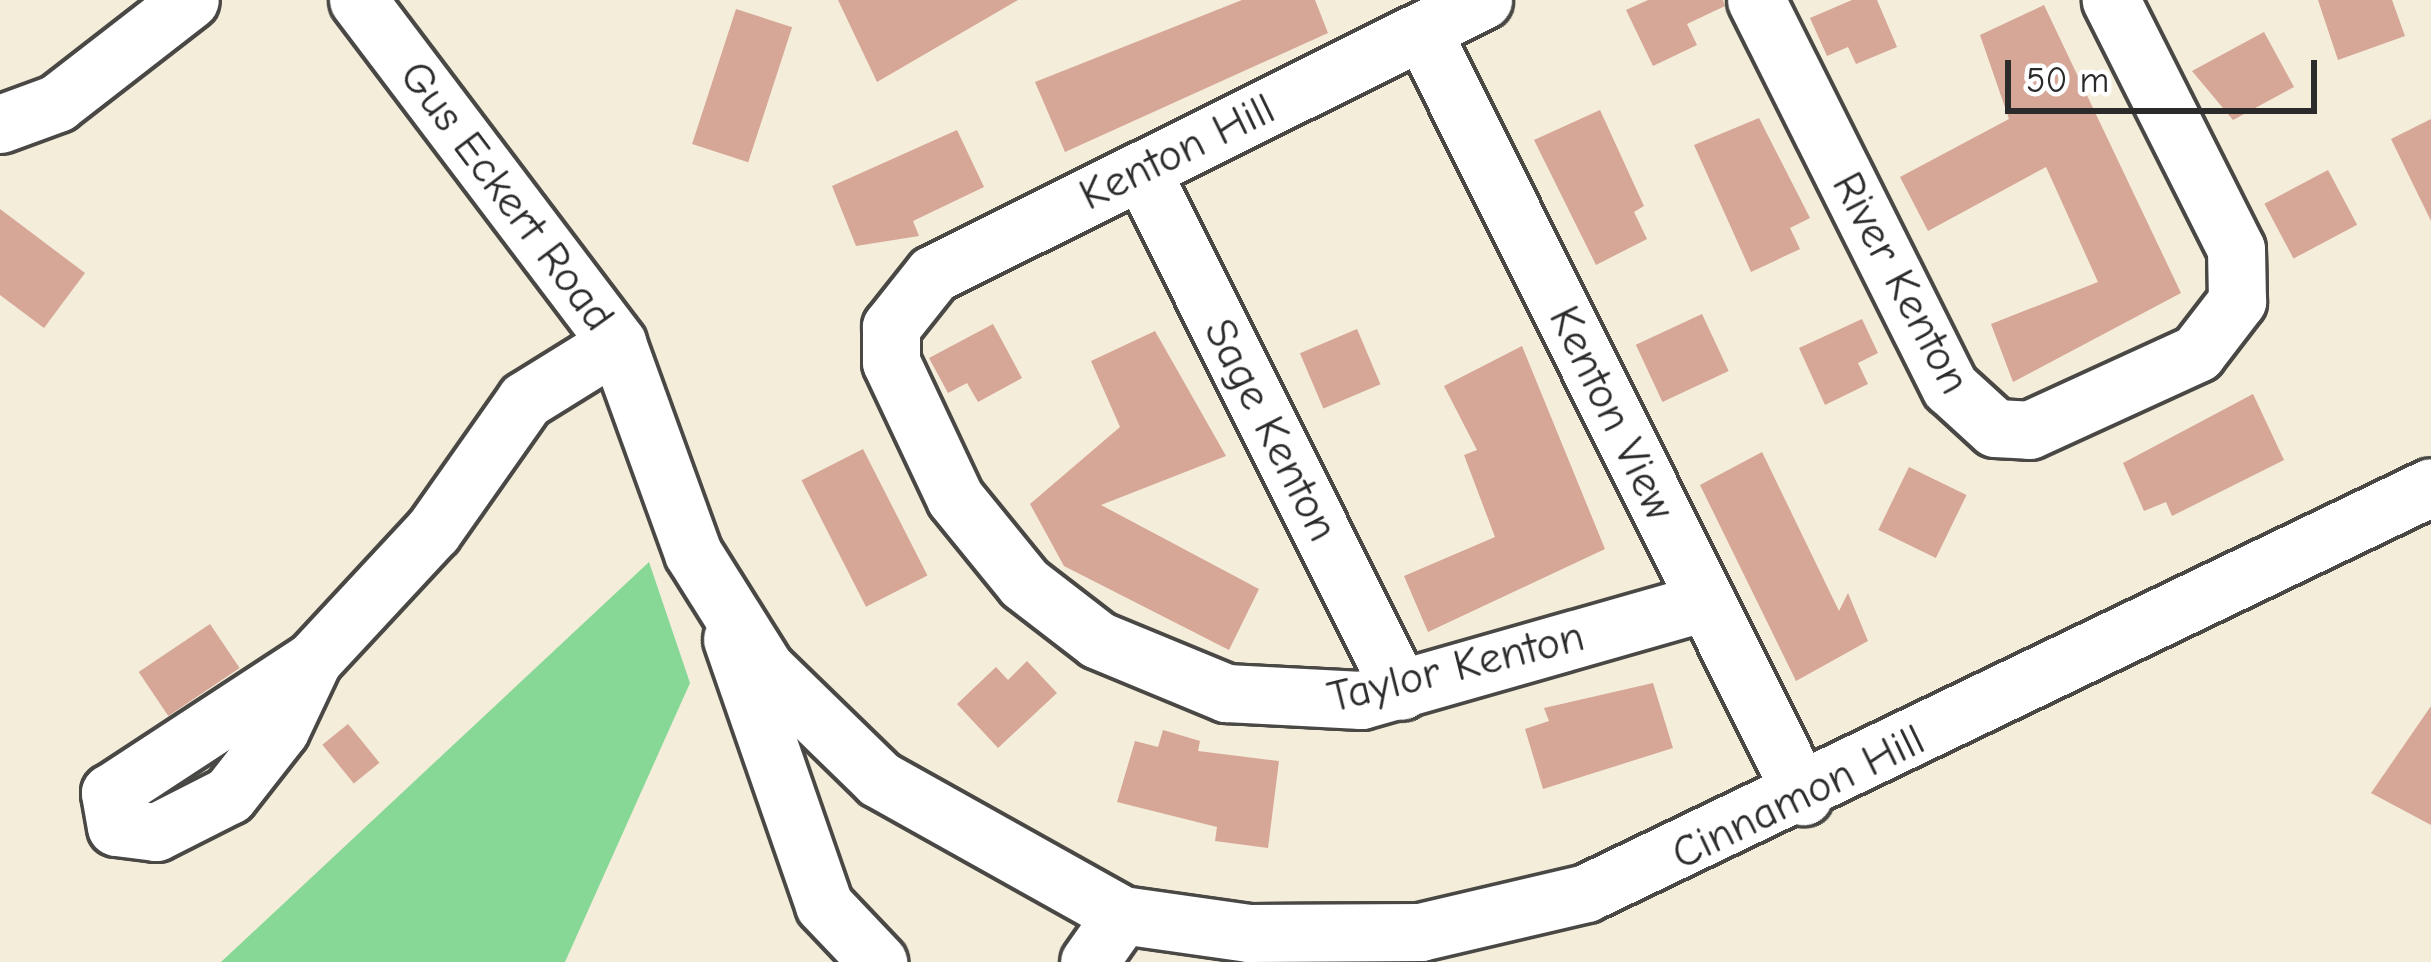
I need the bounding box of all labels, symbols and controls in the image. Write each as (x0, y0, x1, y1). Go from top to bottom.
scale bar (2011, 36, 2323, 110)
street label: Gus Eckert Road (388, 50, 626, 342)
text: 50 m (2026, 60, 2109, 101)
street label: Kenton Hill (1071, 82, 1283, 222)
street label: River Kenton (1820, 163, 1982, 403)
street label: Kenton View (1537, 297, 1687, 529)
street label: Sage Kenton (1192, 310, 1350, 550)
street label: Taylor Kenton (1322, 609, 1590, 725)
street label: Cinnamon Hill (1663, 713, 1933, 881)

